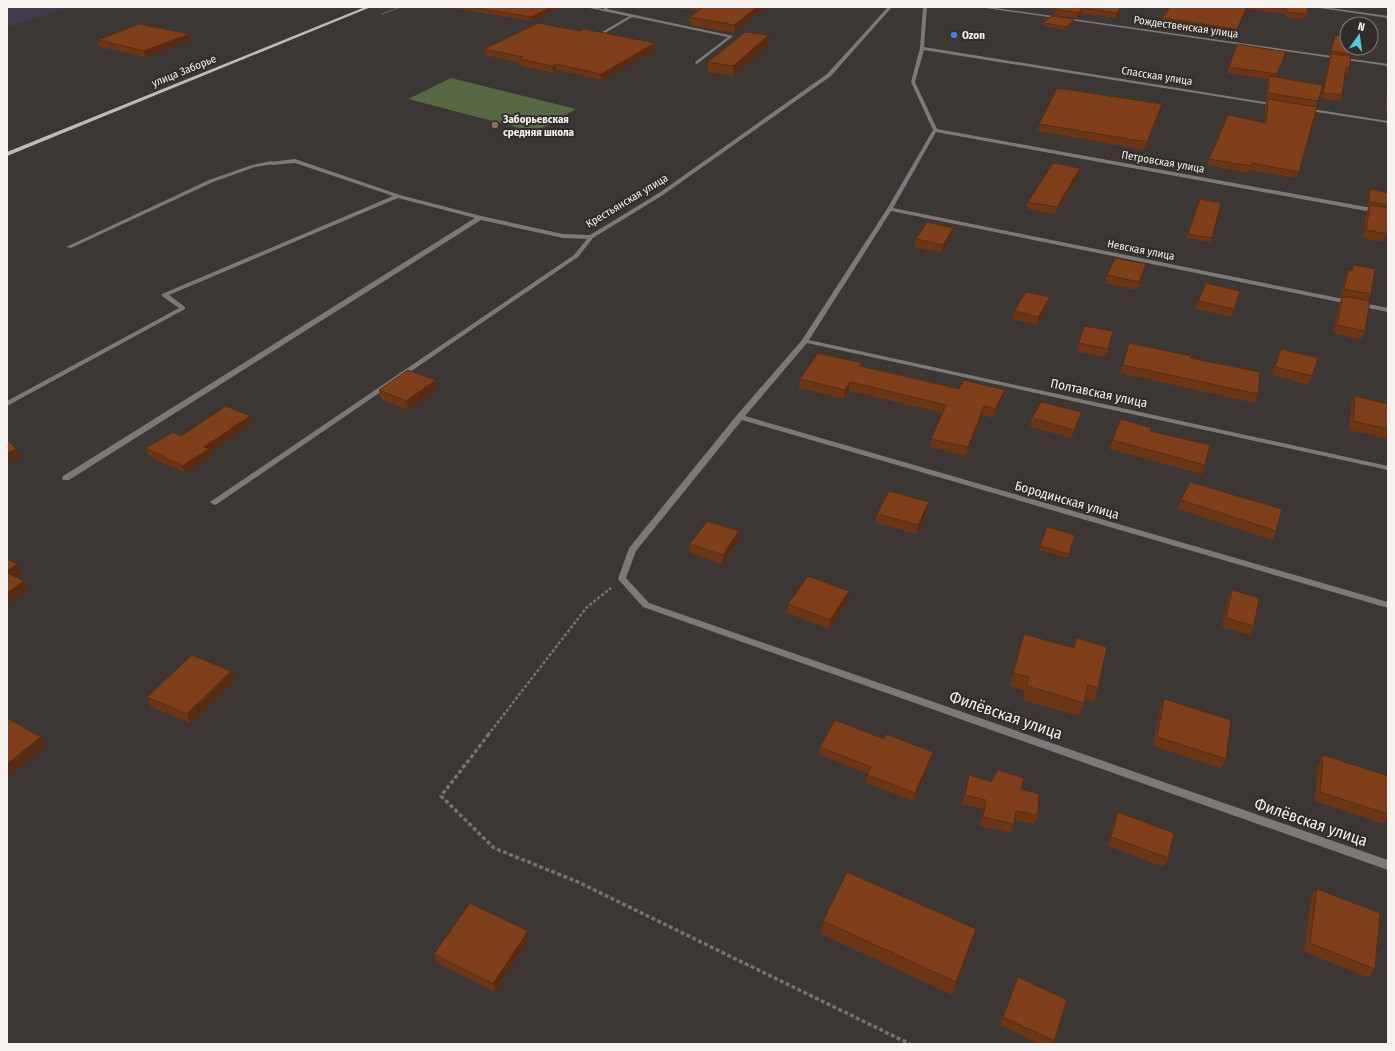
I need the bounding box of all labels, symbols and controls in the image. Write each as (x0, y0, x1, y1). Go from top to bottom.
street label: Рождественская улица (1133, 13, 1239, 41)
north arrow (1339, 16, 1379, 56)
text: N (1357, 20, 1366, 34)
place label: Ozon (962, 29, 985, 42)
marker: Ozon (949, 30, 959, 40)
street label: улица Заборье (150, 52, 218, 90)
street label: Спасская улица (1121, 64, 1193, 88)
place label: Заборьевская средняя школа (502, 113, 575, 139)
marker: Заборьевская средняя школа (490, 120, 500, 130)
street label: Петровская улица (1120, 148, 1206, 176)
street label: Крестьянская улица (584, 171, 670, 231)
street label: Невская улица (1106, 237, 1176, 263)
street label: Полтавская улица (1049, 375, 1149, 411)
street label: Бородинская улица (1013, 478, 1121, 522)
street label: Филёвская улица (947, 687, 1065, 743)
street label: Филёвская улица (1252, 794, 1370, 850)

